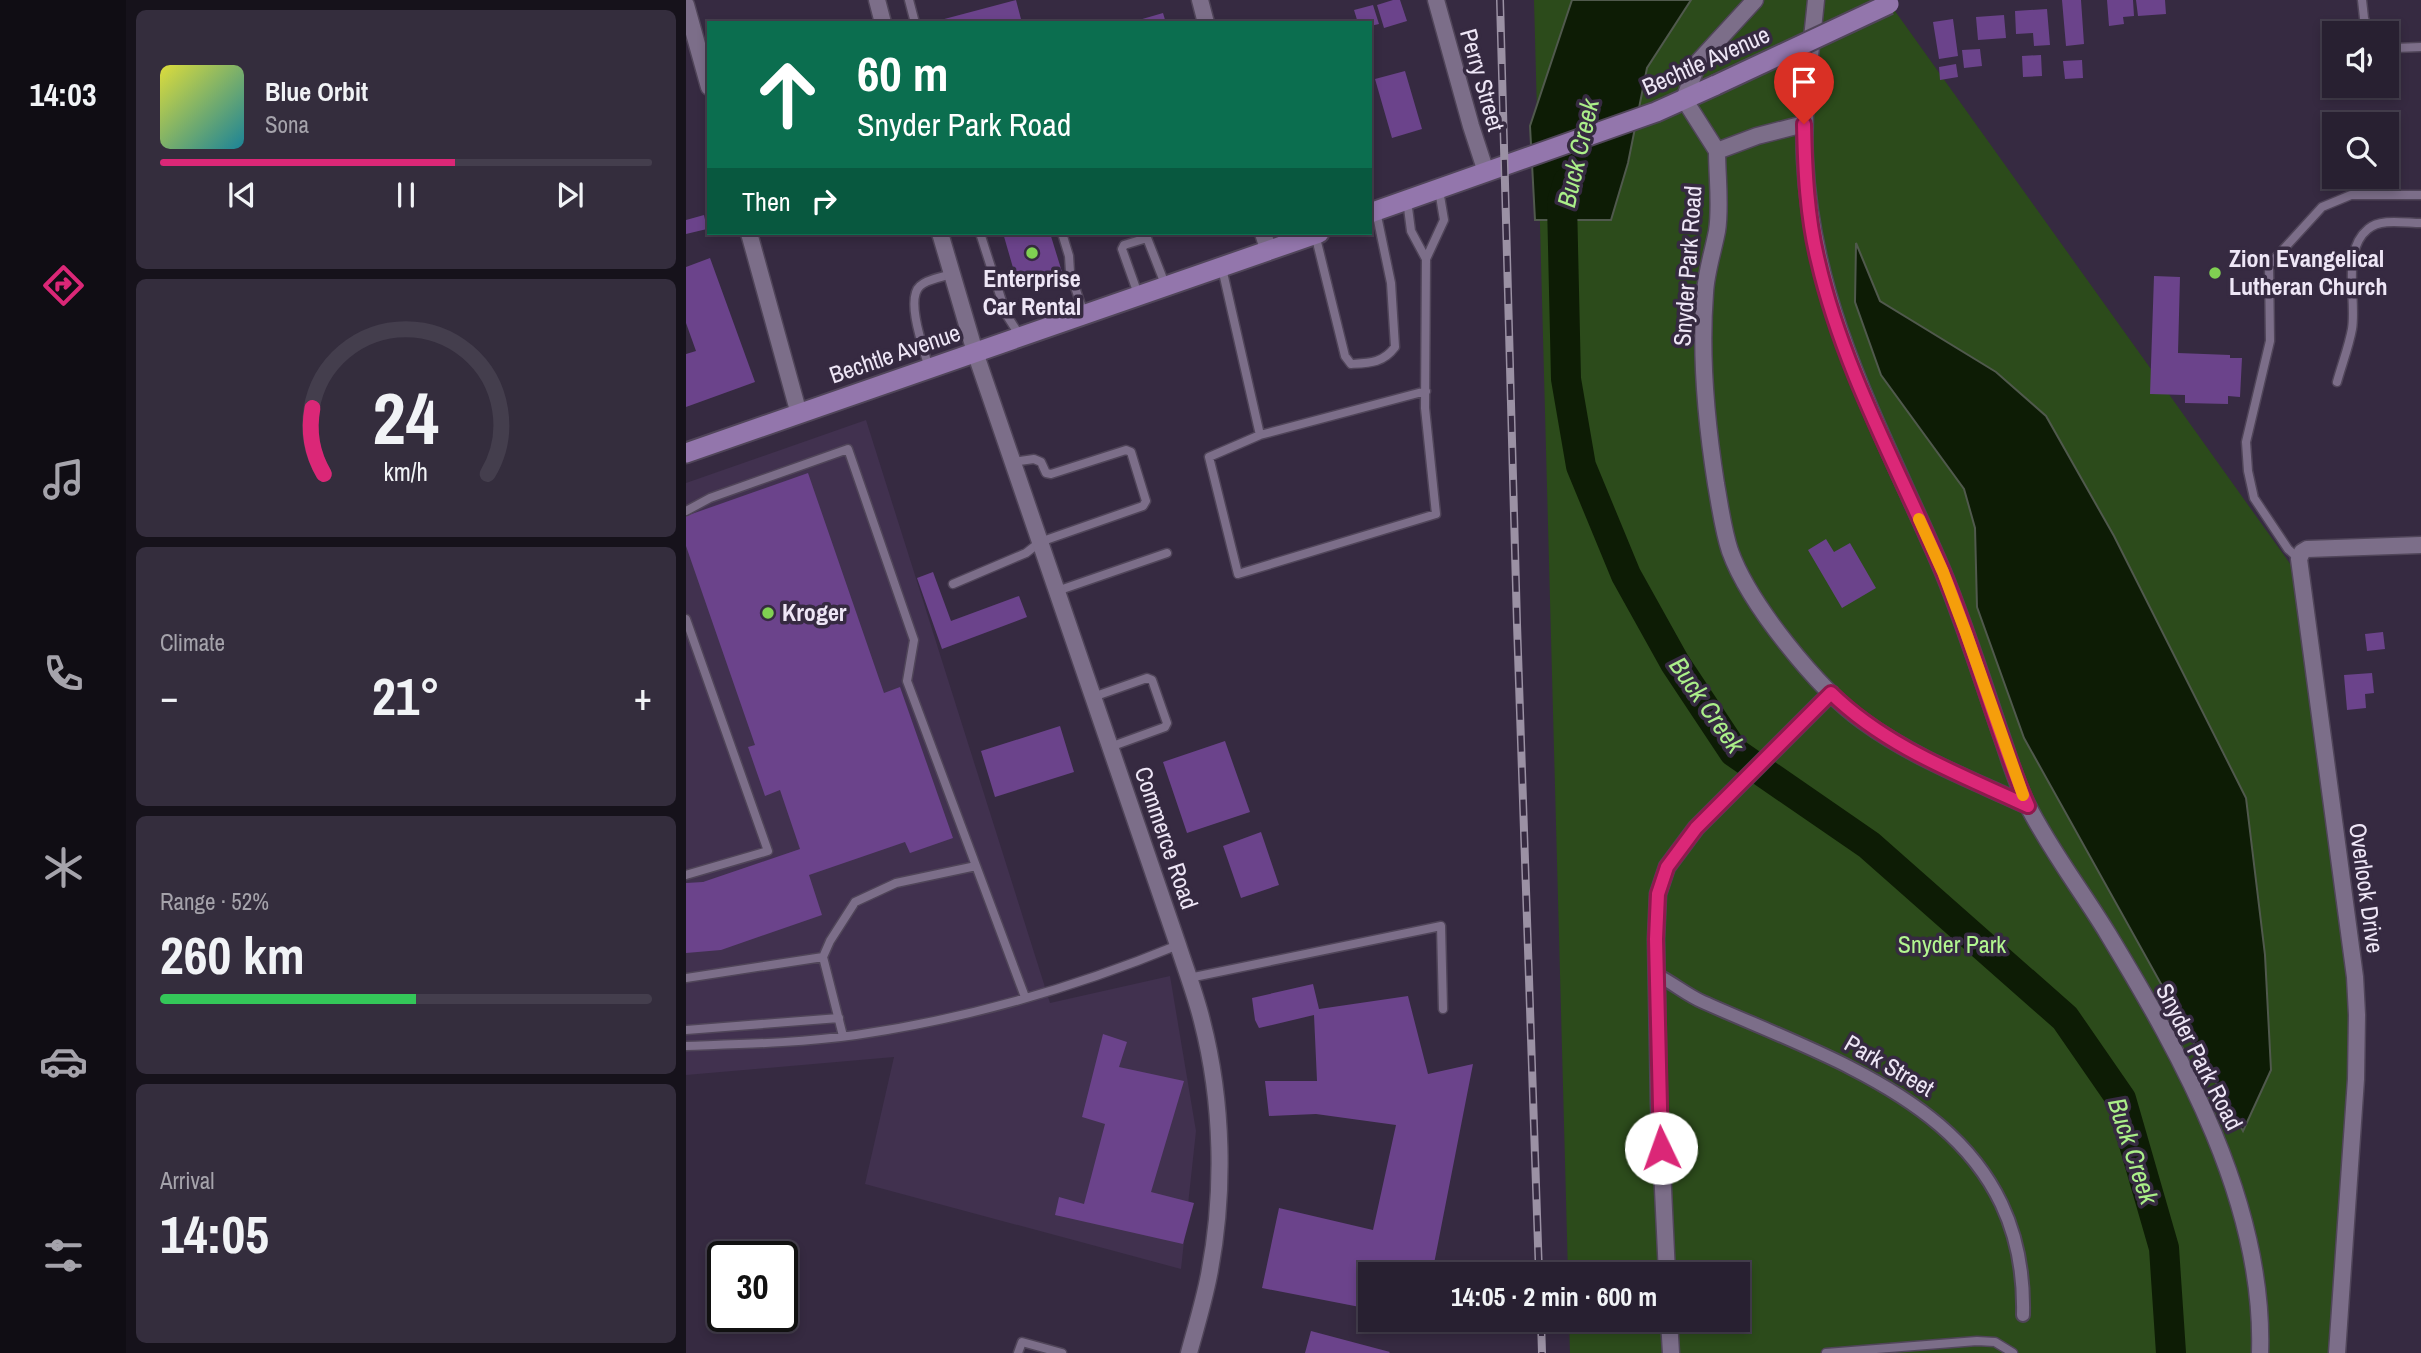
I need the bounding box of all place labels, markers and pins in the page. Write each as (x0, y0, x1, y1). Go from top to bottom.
pin (1774, 52, 1834, 124)
place label: Zion Evangelical Lutheran Church (2229, 242, 2388, 302)
marker: Enterprise Car Rental (1024, 245, 1040, 261)
place label: Enterprise Car Rental (983, 262, 1081, 322)
marker: Zion Evangelical Lutheran Church (2207, 265, 2223, 281)
place label: Kroger (782, 596, 847, 628)
marker: Kroger (760, 605, 776, 621)

